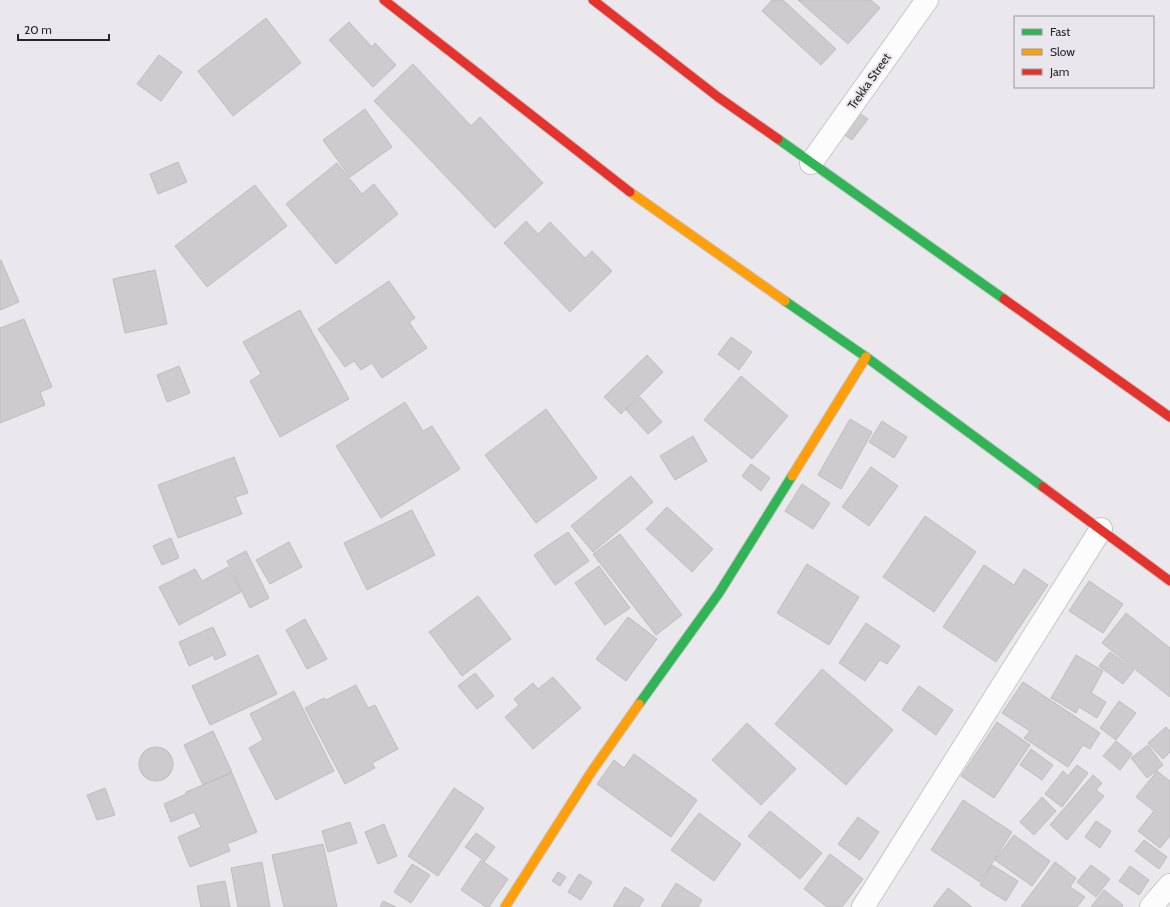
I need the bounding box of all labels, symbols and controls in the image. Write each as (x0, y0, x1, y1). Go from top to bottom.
scale bar (18, 16, 109, 42)
legend (1014, 16, 1154, 88)
text: 20 m (24, 22, 52, 37)
text: Fast (1050, 24, 1070, 39)
text: Slow (1050, 44, 1075, 59)
street label: Trekka Street (844, 50, 894, 112)
text: Jam (1049, 64, 1069, 79)

